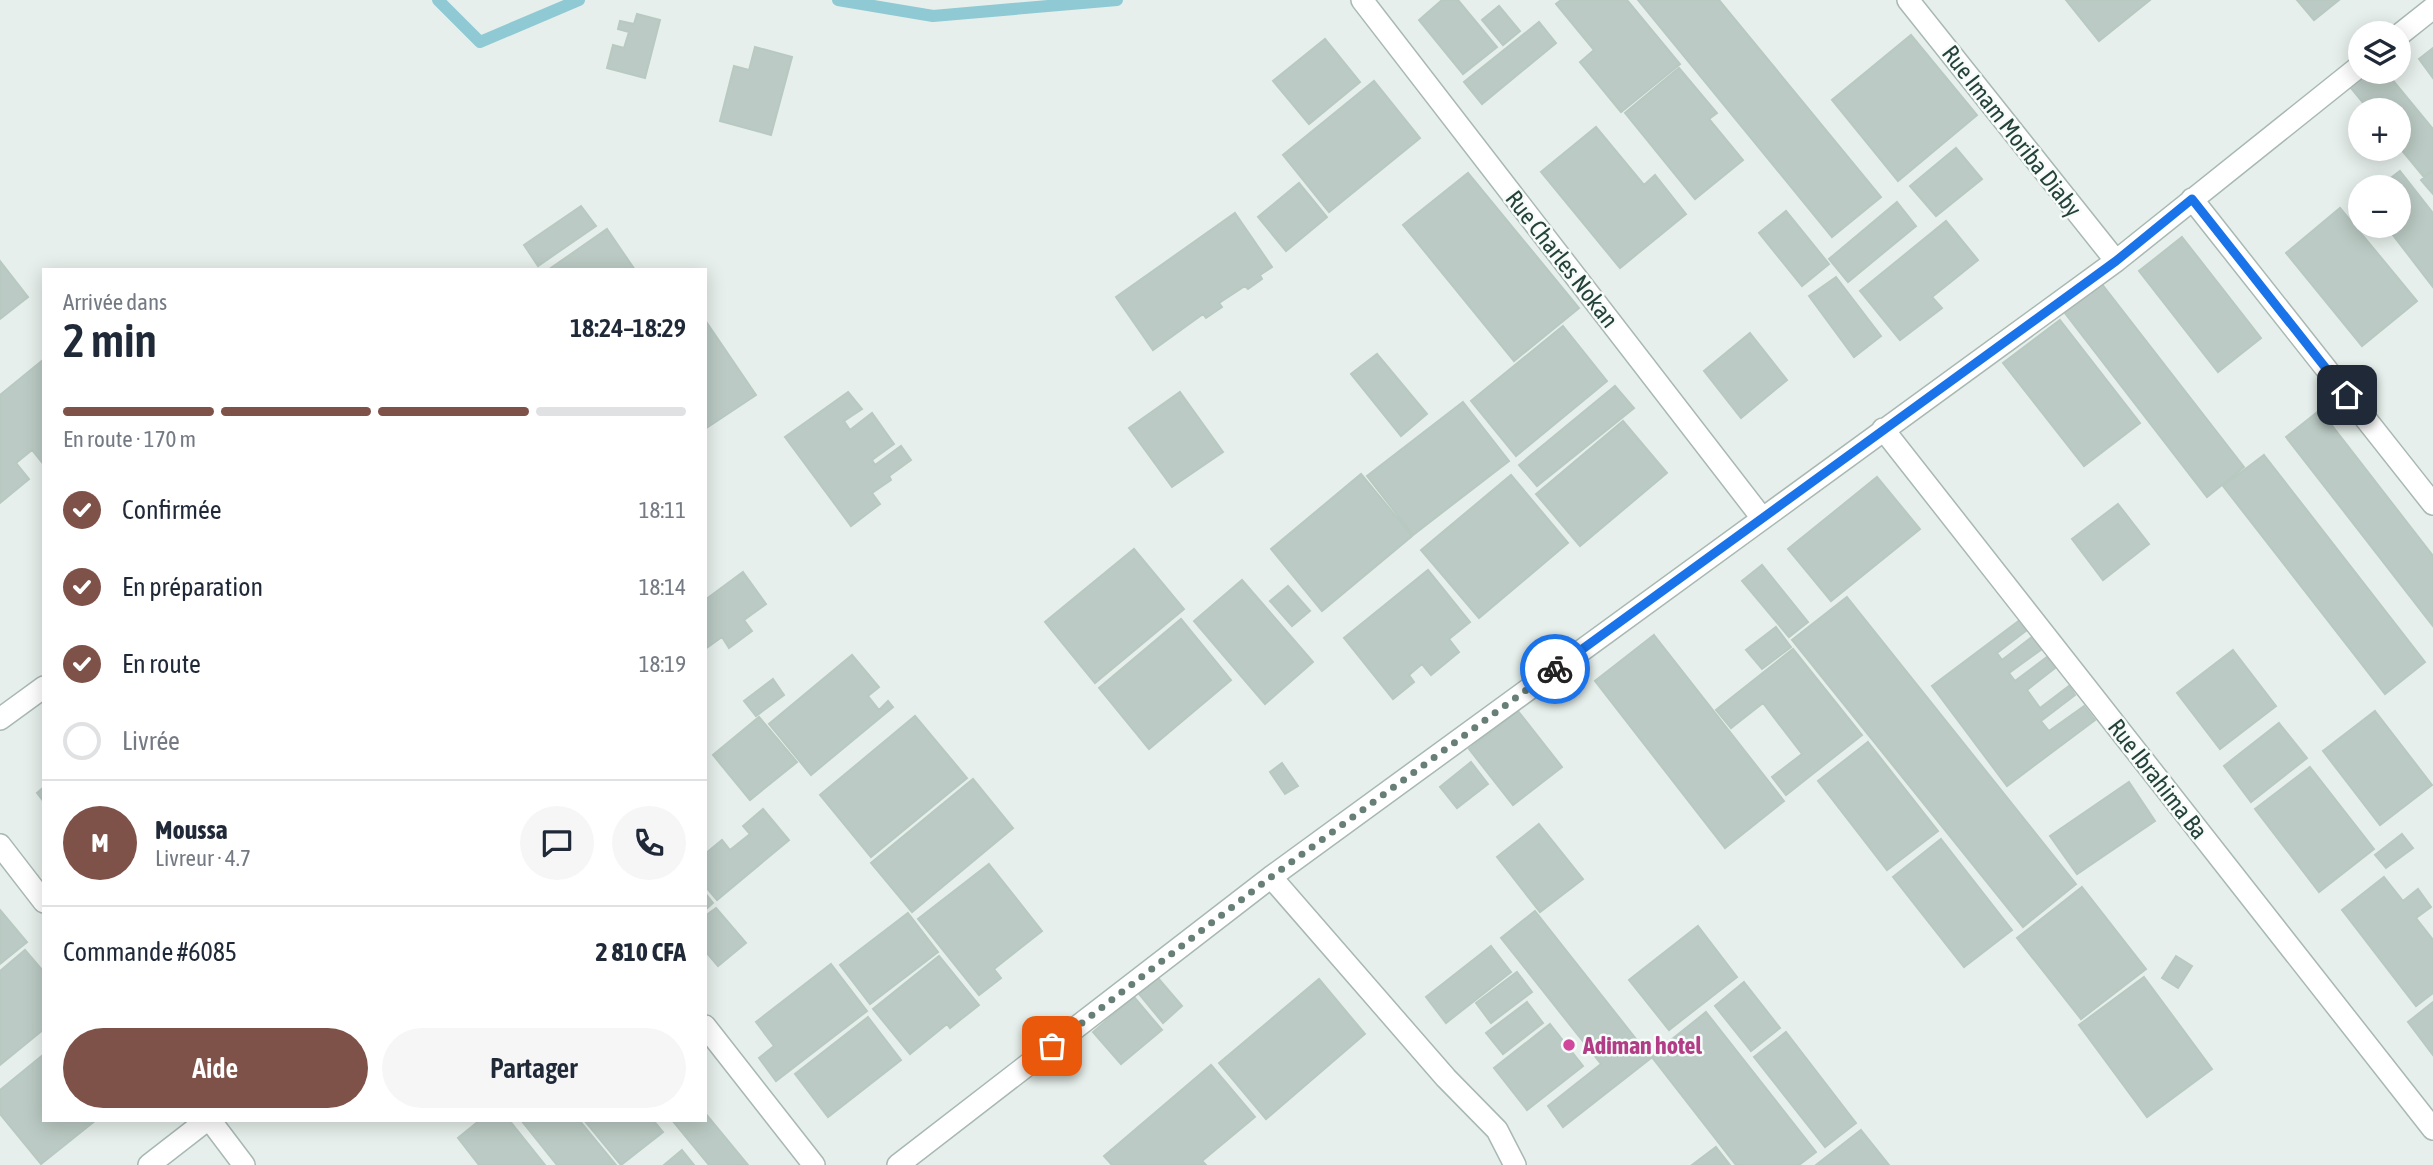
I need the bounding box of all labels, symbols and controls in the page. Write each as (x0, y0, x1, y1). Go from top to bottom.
map controls (2348, 21, 2411, 238)
button: layers (2348, 21, 2411, 84)
street label: Rue Imam Moriba Diaby (1937, 40, 2087, 222)
button: + (2348, 98, 2411, 161)
button: − (2348, 175, 2411, 238)
street label: Rue Charles Nokan (1500, 185, 1624, 333)
text: Arrivée dans (63, 289, 167, 315)
text: 18:24–18:29 (570, 313, 686, 343)
text: 2 min (63, 314, 157, 367)
pin (2317, 365, 2377, 425)
icon: home (2328, 376, 2366, 414)
text: En route · 170 m (63, 426, 196, 452)
icon: check (63, 491, 101, 529)
text: Confirmée (122, 495, 222, 525)
text: 18:11 (639, 497, 686, 523)
icon: check (63, 568, 101, 606)
text: En préparation (122, 572, 263, 602)
text: 18:14 (639, 574, 686, 600)
courier (1520, 634, 1590, 704)
icon: check (63, 645, 101, 683)
text: En route (122, 649, 201, 679)
icon: bike (1536, 650, 1574, 688)
text: 18:19 (639, 651, 686, 677)
street label: Rue Ibrahima Ba (2103, 714, 2213, 844)
text: Livrée (122, 726, 180, 756)
button: chat (520, 806, 594, 880)
button: phone (612, 806, 686, 880)
text: Moussa (155, 815, 228, 845)
text: M (91, 828, 109, 858)
text: Livreur · 4.7 (155, 845, 251, 871)
text: Commande #6085 (63, 937, 237, 967)
text: 2 810 CFA (596, 937, 686, 967)
pin (1022, 1016, 1082, 1076)
icon: bag (1033, 1027, 1071, 1065)
button: Aide (63, 1028, 368, 1108)
button: Partager (382, 1028, 686, 1108)
place label: Adiman hotel (1582, 1032, 1703, 1059)
marker: Adiman hotel (1561, 1037, 1577, 1053)

